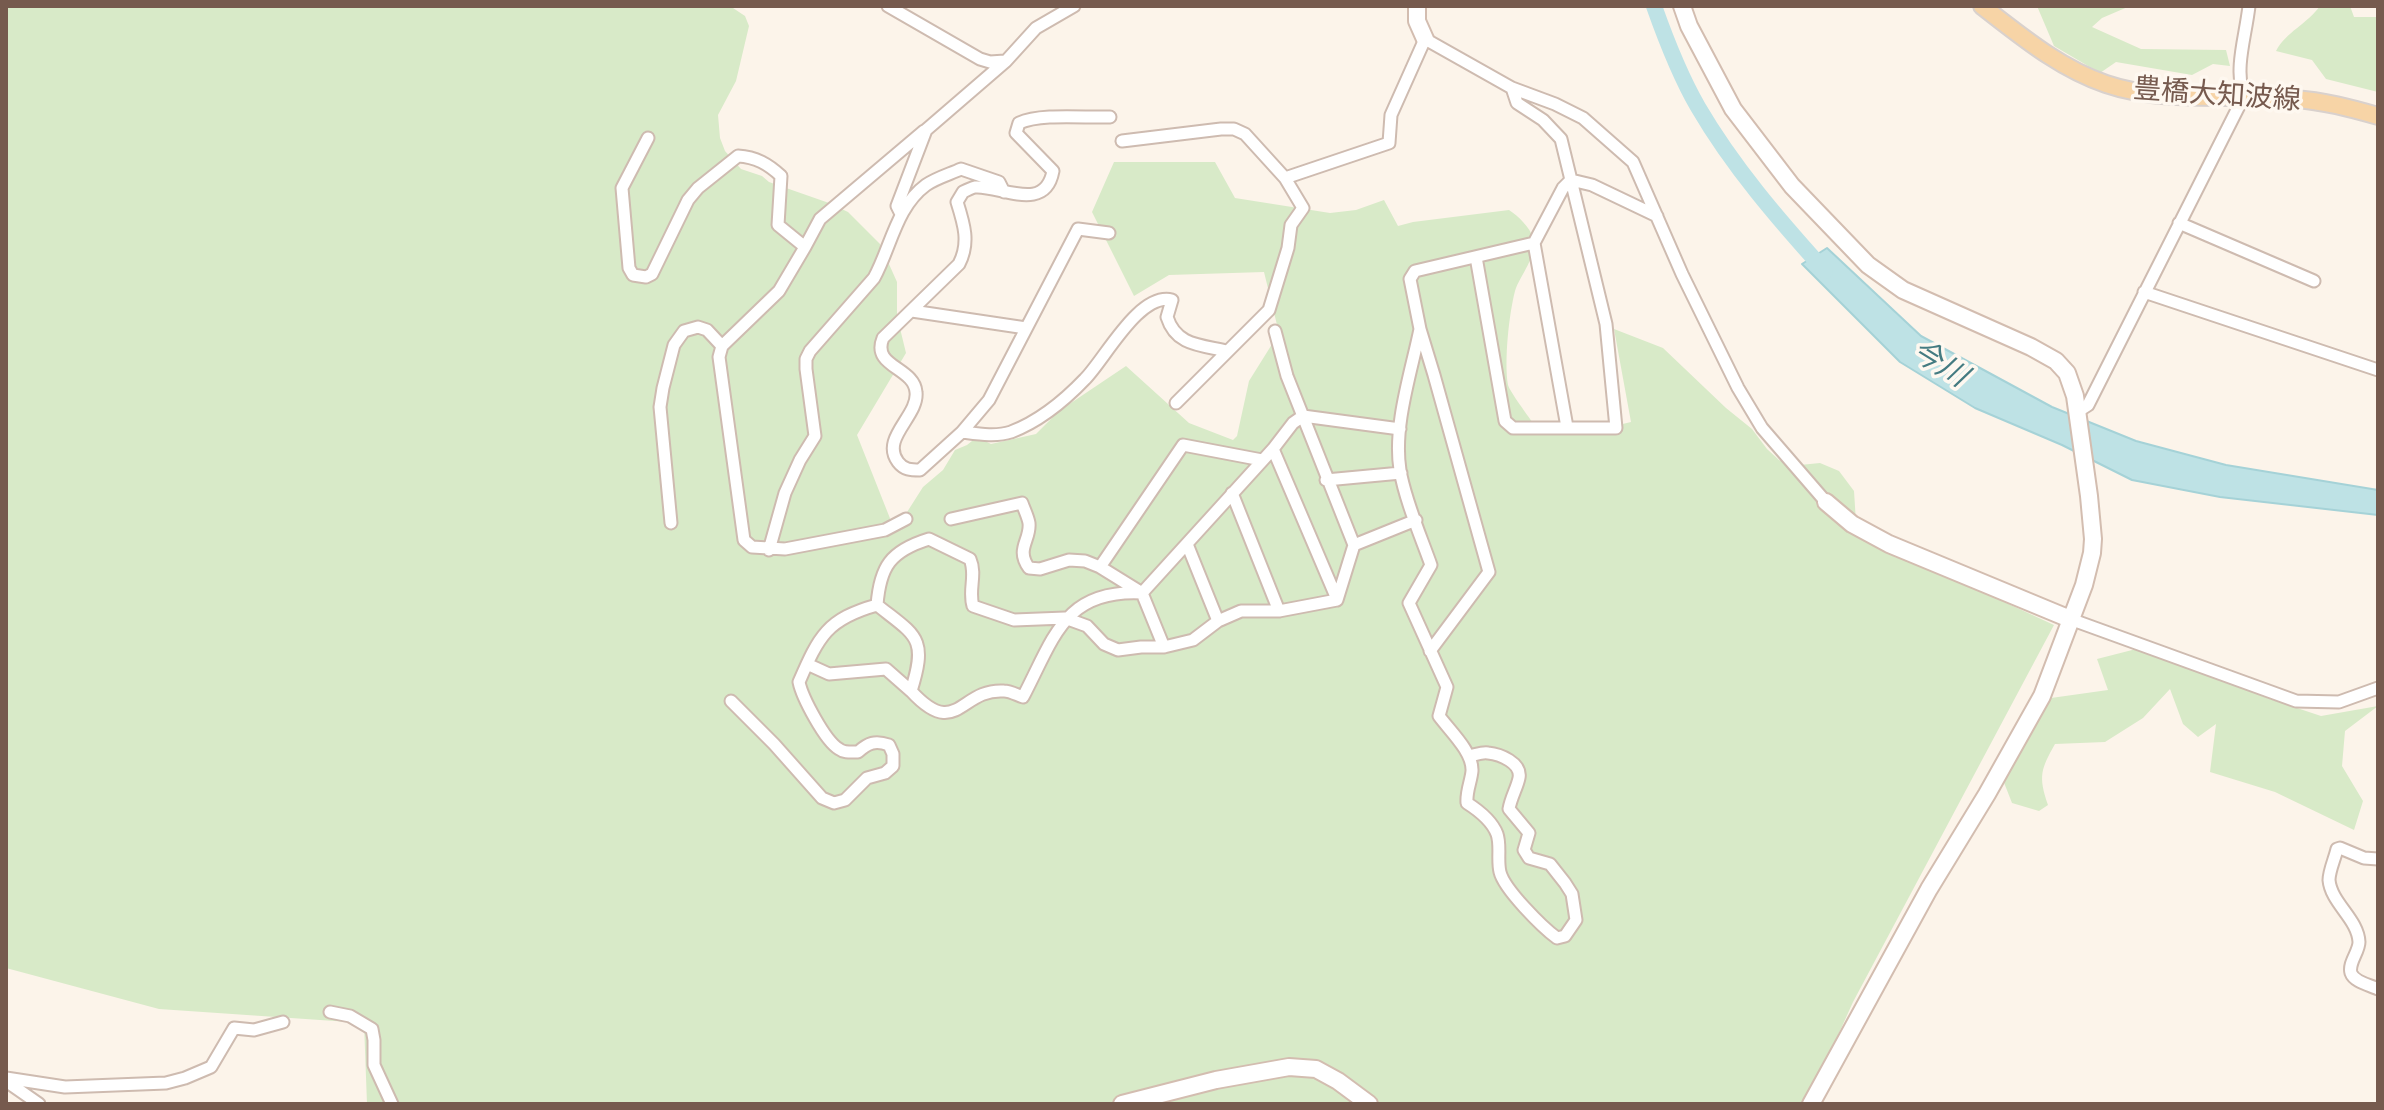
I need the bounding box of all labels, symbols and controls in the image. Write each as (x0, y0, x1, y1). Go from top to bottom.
street label: 豊橋大知波線 (2132, 72, 2302, 118)
water label: 今川 (1904, 333, 1974, 395)

